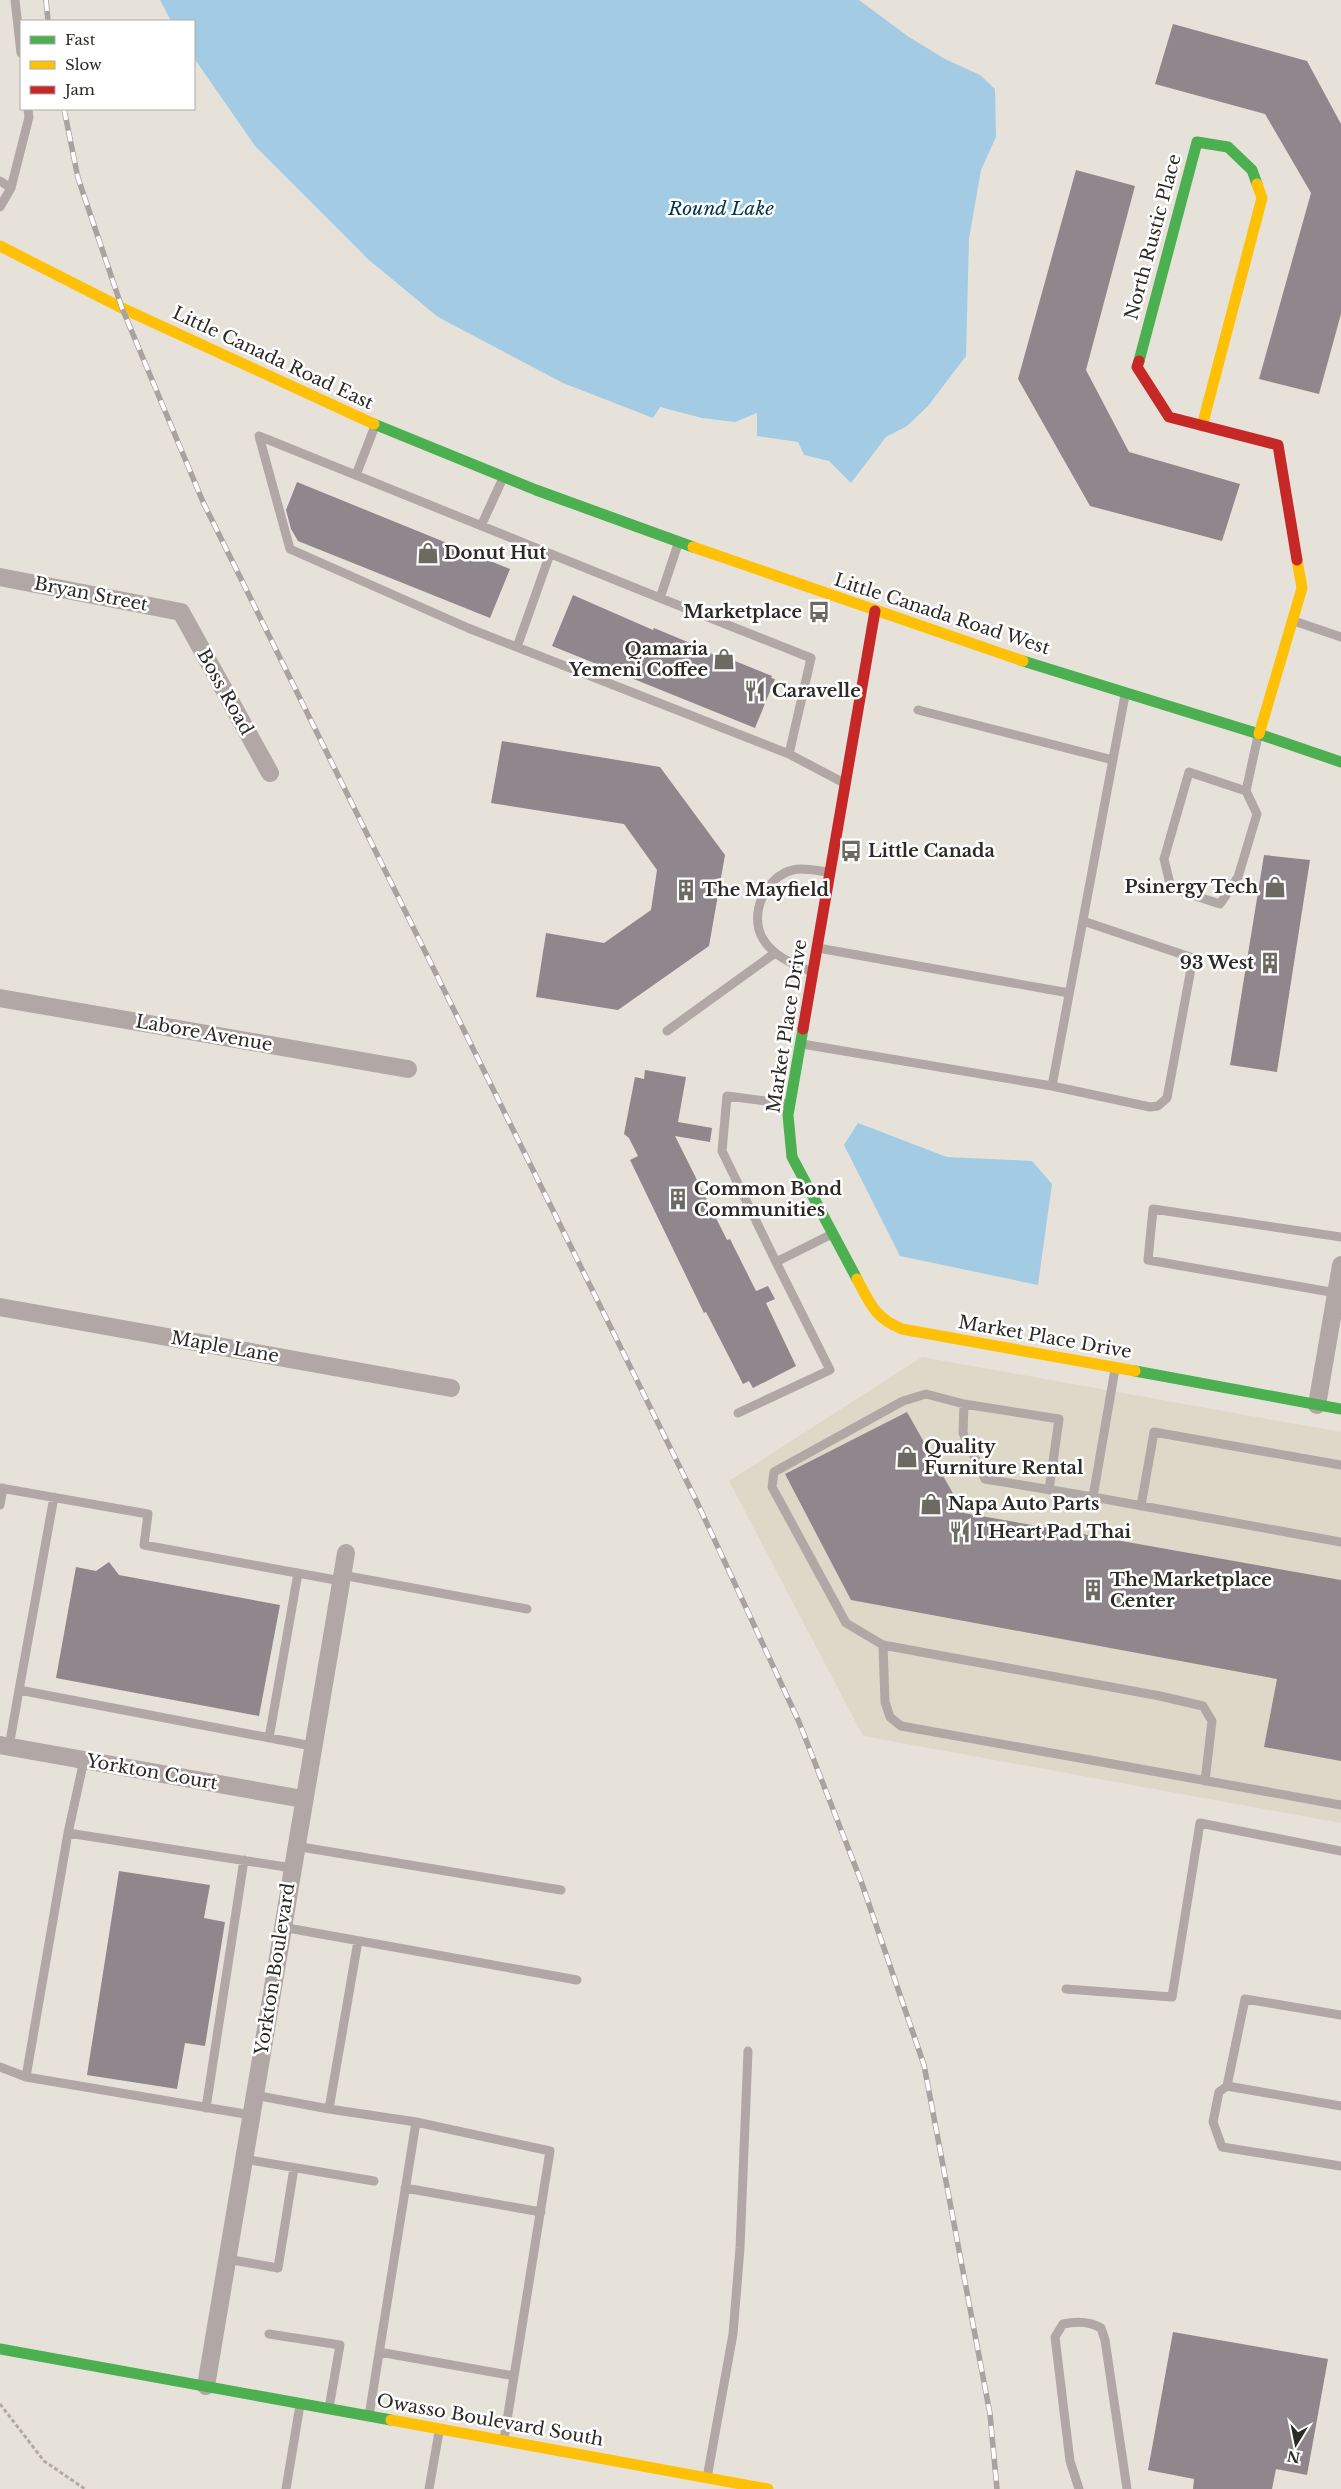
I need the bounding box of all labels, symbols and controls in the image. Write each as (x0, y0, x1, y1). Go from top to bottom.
legend (20, 20, 195, 110)
text: Fast (65, 30, 96, 49)
text: Slow (65, 55, 102, 74)
text: Jam (63, 80, 95, 99)
street label: North Rustic Place (1120, 152, 1186, 322)
water label: Round Lake (667, 197, 774, 220)
street label: Little Canada Road East (169, 302, 377, 414)
shop icon: Donut Hut (415, 540, 441, 566)
place label: Donut Hut (444, 542, 546, 564)
street label: Little Canada Road West (831, 569, 1053, 659)
street label: Bryan Street (32, 572, 150, 616)
bus stop icon: Marketplace (806, 599, 832, 625)
place label: Marketplace (683, 601, 802, 623)
place label: Qamaria Yemeni Coffee (568, 638, 709, 681)
street label: Boss Road (192, 645, 258, 739)
shop icon: Qamaria Yemeni Coffee (711, 646, 737, 672)
restaurant icon: Caravelle (742, 678, 768, 704)
place label: Caravelle (772, 680, 861, 702)
bus stop icon: Little Canada (838, 838, 864, 864)
place label: Little Canada (868, 840, 996, 862)
shop icon: Psinergy Tech (1262, 874, 1288, 900)
place label: Psinergy Tech (1125, 876, 1258, 898)
building icon: The Mayfield (673, 877, 699, 903)
place label: The Mayfield (702, 879, 830, 901)
street label: Market Place Drive (762, 938, 812, 1114)
building icon: 93 West (1257, 950, 1283, 976)
place label: 93 West (1180, 952, 1254, 974)
street label: Labore Avenue (134, 1010, 274, 1056)
place label: Common Bond Communities (694, 1178, 843, 1221)
building icon: Common Bond Communities (665, 1186, 691, 1212)
street label: Market Place Drive (957, 1311, 1133, 1363)
street label: Maple Lane (169, 1327, 281, 1367)
place label: Quality Furniture Rental (924, 1436, 1084, 1479)
shop icon: Quality Furniture Rental (894, 1444, 920, 1470)
shop icon: Napa Auto Parts (918, 1491, 944, 1517)
place label: Napa Auto Parts (948, 1493, 1099, 1515)
restaurant icon: I Heart Pad Thai (947, 1519, 973, 1545)
place label: I Heart Pad Thai (976, 1521, 1131, 1543)
place label: The Marketplace Center (1110, 1569, 1272, 1612)
building icon: The Marketplace Center (1080, 1577, 1106, 1603)
street label: Yorkton Court (84, 1749, 219, 1794)
street label: Yorkton Boulevard (250, 1881, 299, 2058)
street label: Owasso Boulevard South (375, 2389, 605, 2451)
north arrow (1271, 2419, 1321, 2469)
text: N (1286, 2447, 1302, 2467)

